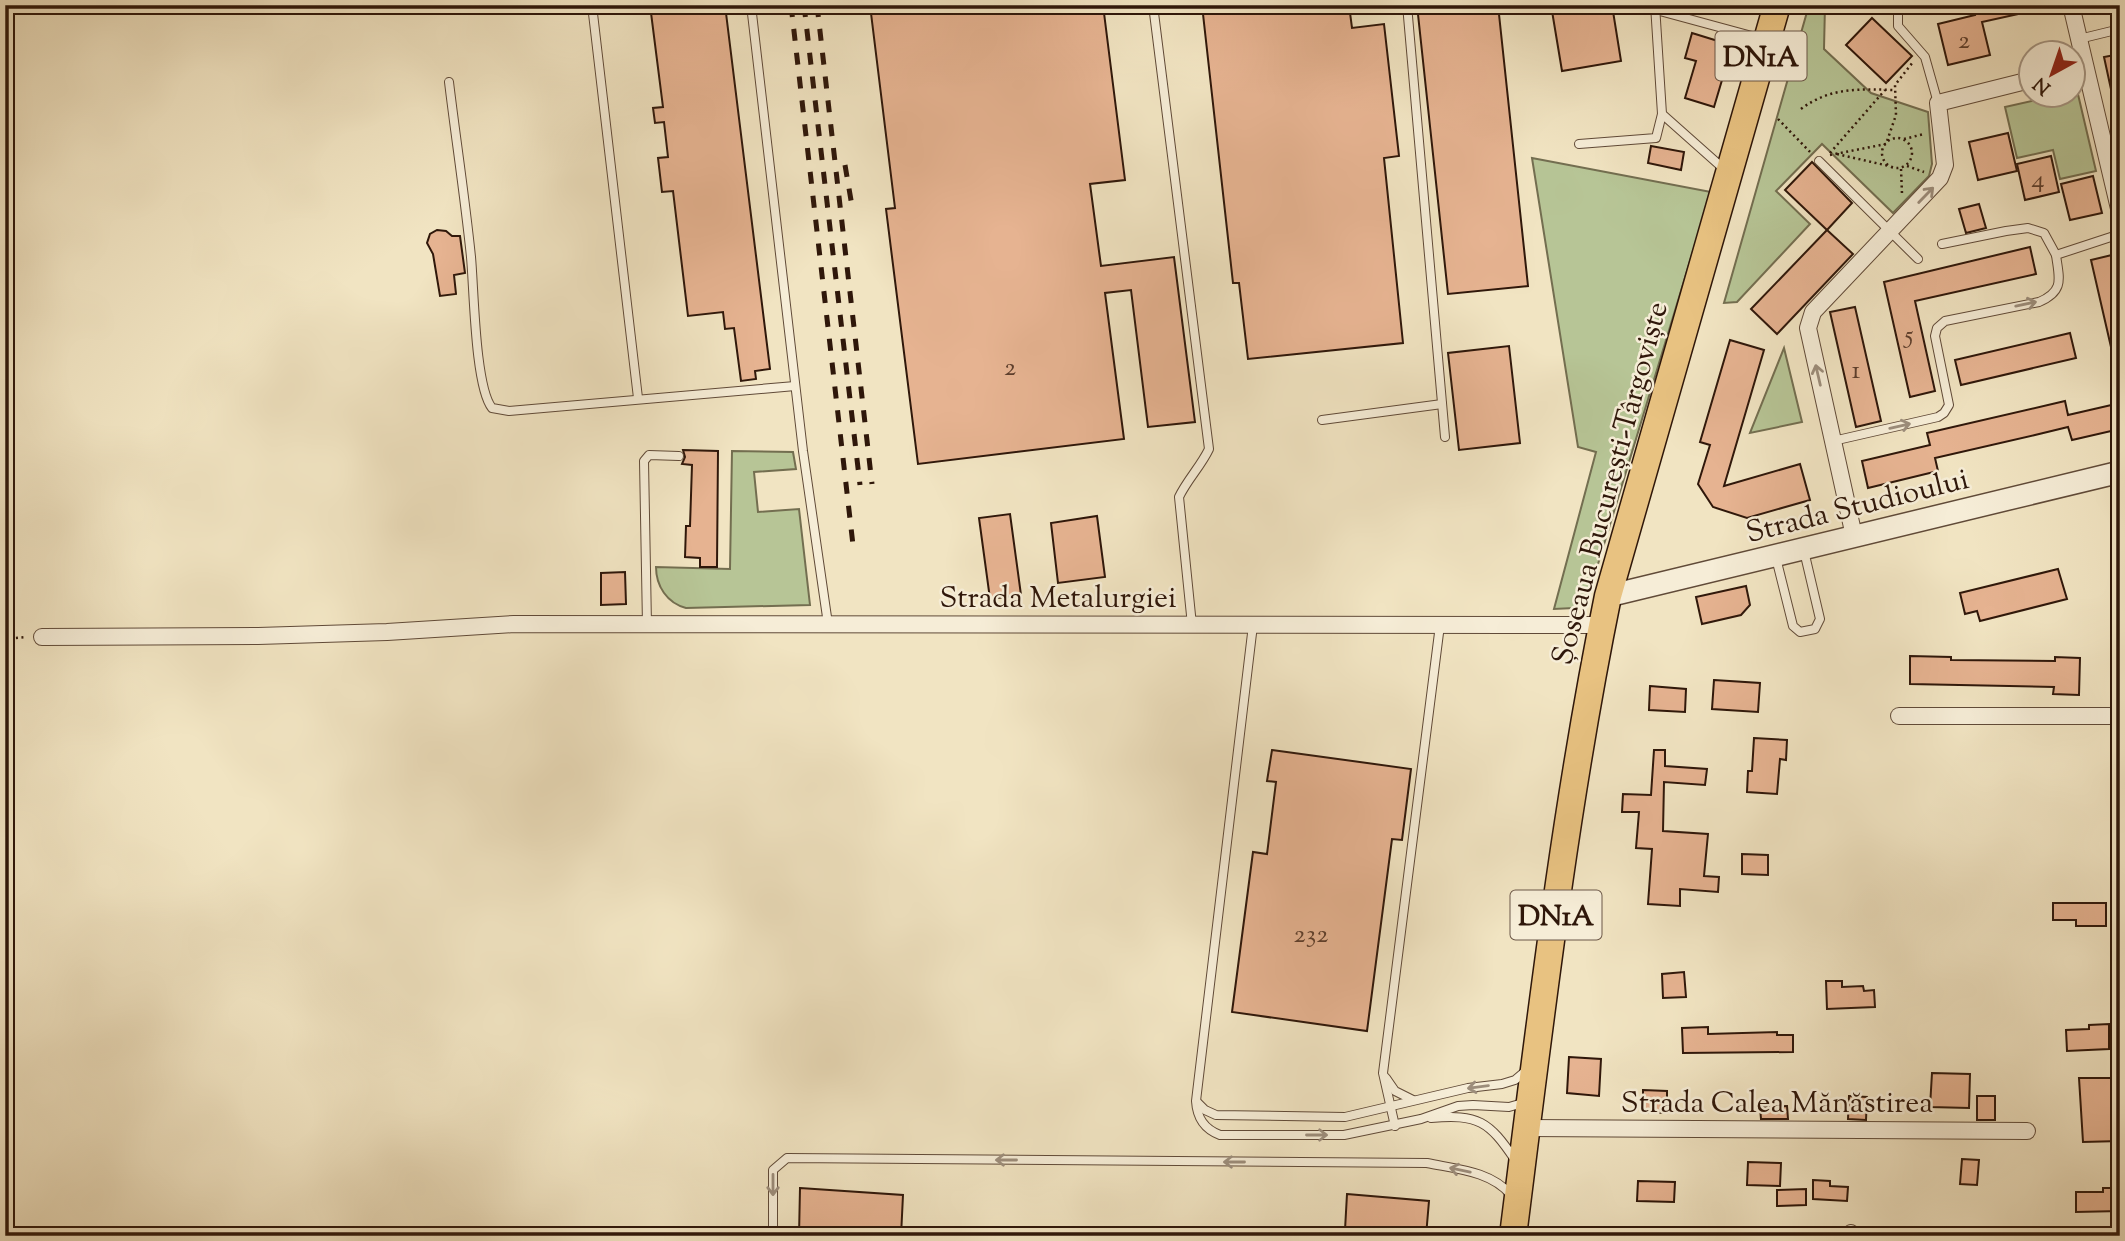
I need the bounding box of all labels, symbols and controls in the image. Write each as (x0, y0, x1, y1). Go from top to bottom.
house number: 2 (1958, 23, 1970, 60)
road number: DN1A (1716, 32, 1806, 80)
north arrow (2016, 38, 2086, 108)
text: N (2028, 70, 2057, 100)
house number: 4 (2031, 162, 2045, 199)
one-way arrow (1917, 187, 1934, 204)
street label: Șoseaua București-Târgoviște (1542, 297, 1681, 670)
one-way arrow (2014, 297, 2037, 311)
house number: 5 (1903, 318, 1914, 355)
house number: 2 (1004, 350, 1016, 387)
house number: 1 (1852, 353, 1861, 390)
one-way arrow (1811, 364, 1825, 387)
one-way arrow (1888, 419, 1911, 432)
street label: Strada Studioului (1742, 459, 1974, 556)
street label: Strada Metalurgiei (939, 578, 1177, 621)
road number: DN1A (1510, 890, 1602, 940)
house number: 232 (1294, 917, 1328, 954)
one-way arrow (1467, 1080, 1490, 1093)
street label: Strada Calea Mănăstirea (1621, 1083, 1933, 1126)
one-way arrow (1305, 1128, 1328, 1142)
one-way arrow (995, 1153, 1018, 1167)
one-way arrow (1222, 1155, 1245, 1168)
one-way arrow (1449, 1163, 1472, 1177)
one-way arrow (766, 1173, 780, 1196)

